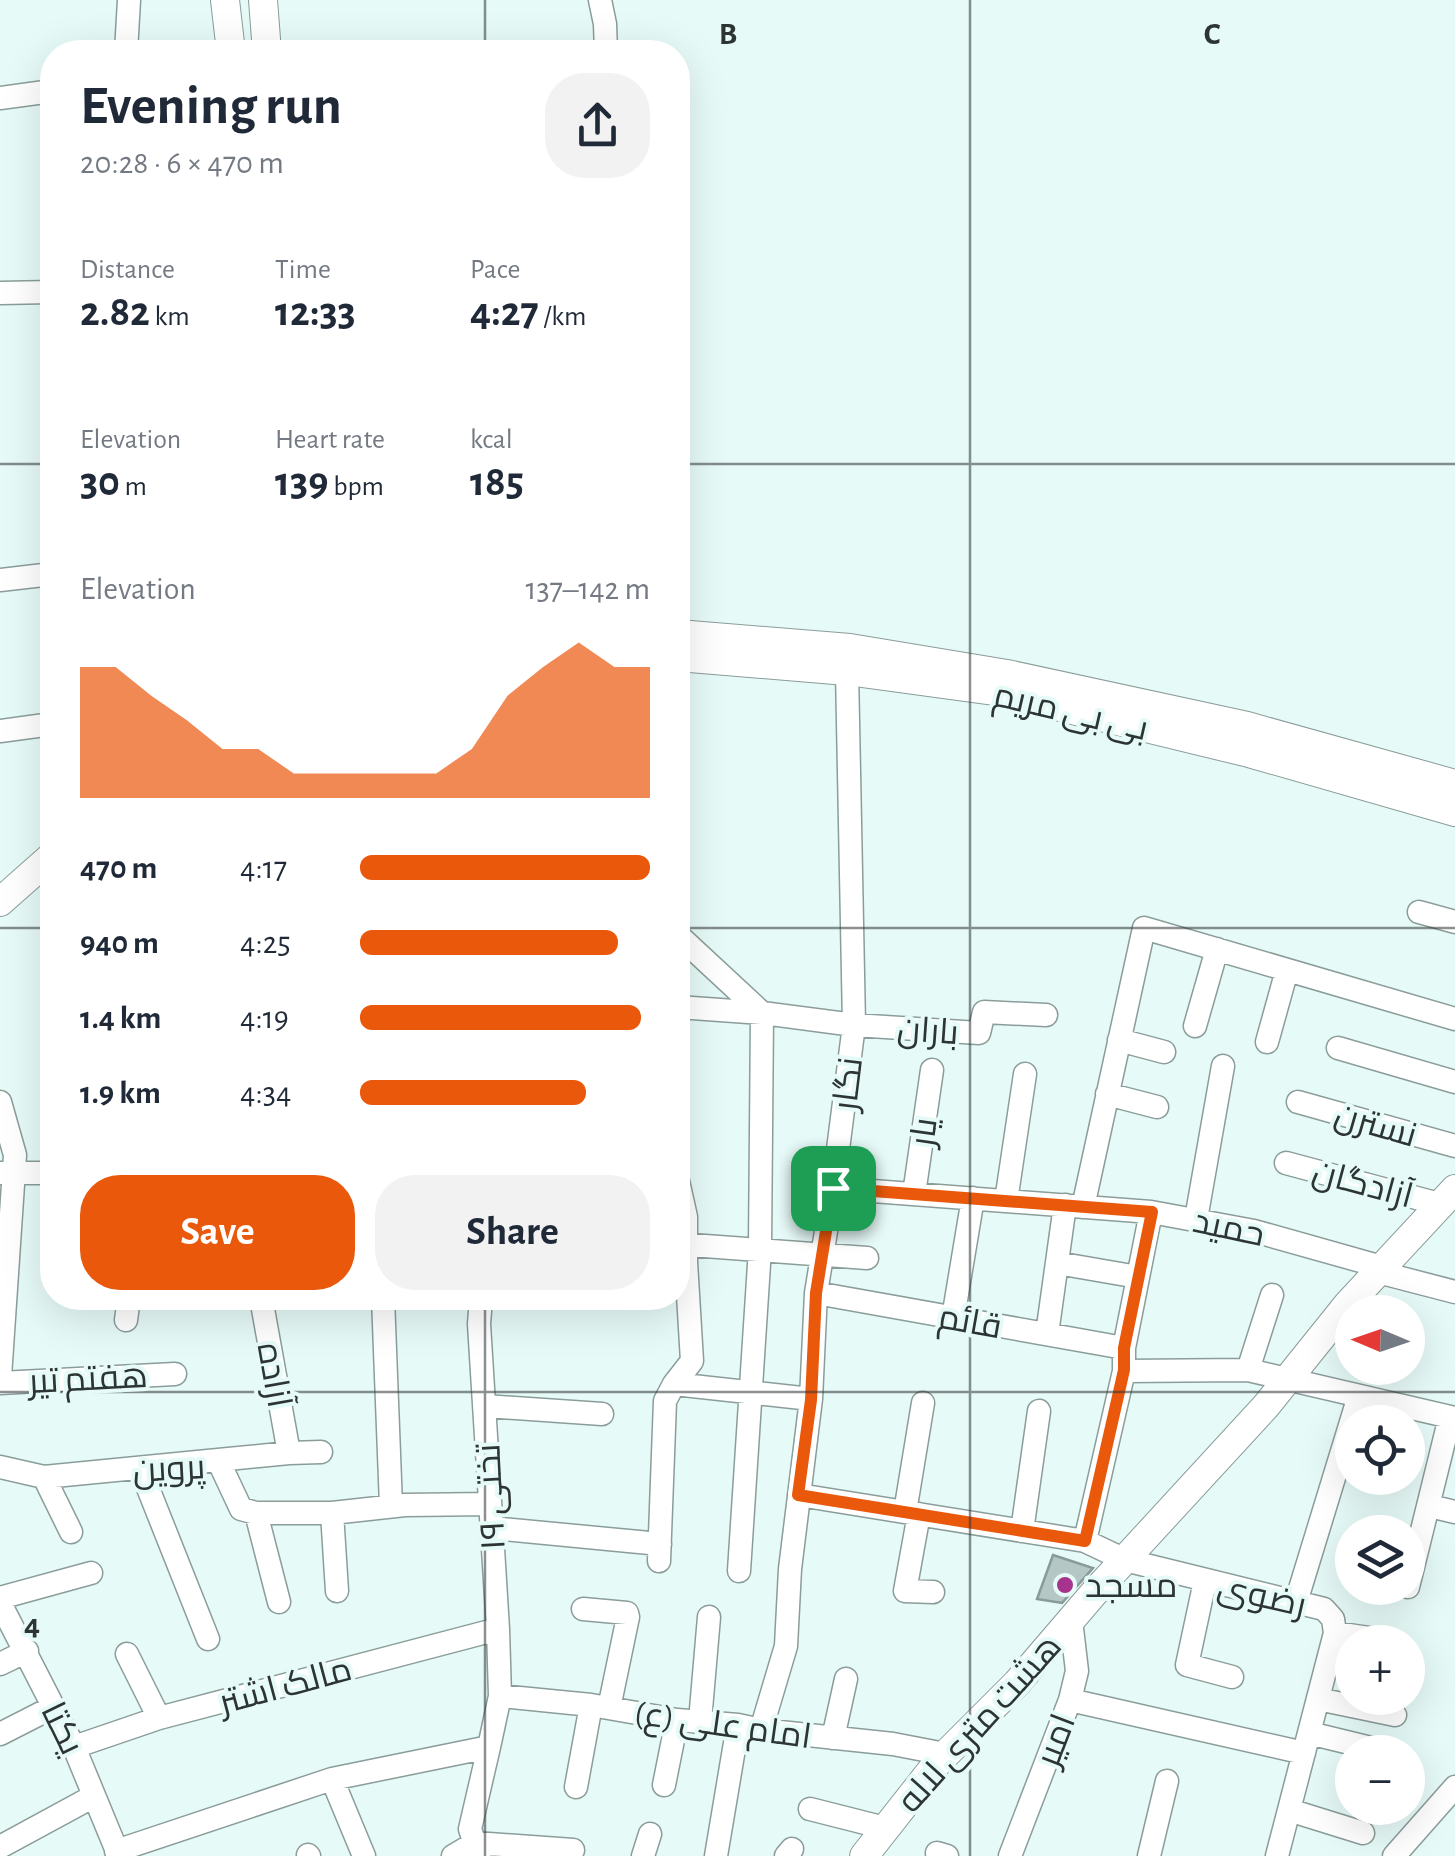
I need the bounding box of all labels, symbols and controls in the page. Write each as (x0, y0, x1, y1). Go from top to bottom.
text: B (719, 18, 737, 50)
text: C (1204, 18, 1221, 50)
button: share (545, 73, 650, 178)
text: Evening run (80, 79, 342, 134)
text: 20:28 · 6 × 470 m (80, 147, 284, 179)
text: Distance (80, 256, 175, 284)
text: Time (275, 256, 331, 284)
text: Pace (470, 256, 520, 284)
text: 2.82 (80, 291, 150, 333)
text: 12:33 (275, 291, 356, 333)
text: 4:27 (470, 291, 539, 333)
text: km (150, 303, 190, 331)
text: /km (539, 303, 587, 331)
text: Elevation (80, 426, 181, 454)
text: Heart rate (275, 426, 385, 454)
text: kcal (470, 426, 513, 454)
text: 30 (80, 461, 120, 503)
text: 139 (275, 461, 329, 503)
text: 185 (470, 461, 524, 503)
text: m (120, 473, 147, 501)
text: bpm (329, 473, 384, 501)
text: Elevation (80, 573, 196, 605)
text: 137–142 m (525, 573, 650, 605)
street label: بی بی مریم (989, 678, 1151, 752)
text: 470 m (80, 852, 157, 884)
text: 4:17 (240, 852, 287, 884)
text: 940 m (80, 927, 159, 959)
text: 4:25 (240, 927, 291, 959)
text: 1.4 km (80, 1002, 161, 1034)
text: 4:19 (240, 1002, 289, 1034)
street label: باران (896, 1012, 960, 1053)
street label: نگار (828, 1055, 870, 1115)
text: 1.9 km (80, 1077, 161, 1109)
text: 4:34 (240, 1077, 291, 1109)
street label: نسترن (1330, 1097, 1421, 1156)
street label: یار (905, 1115, 945, 1151)
pin (791, 1146, 876, 1231)
street label: آزادگان (1308, 1151, 1417, 1217)
icon: arrive (806, 1161, 861, 1216)
button: Save (80, 1175, 355, 1290)
button: Share (375, 1175, 650, 1290)
street label: حمید (1190, 1204, 1268, 1253)
north arrow (1335, 1295, 1425, 1385)
map controls (1335, 1295, 1425, 1825)
street label: قائم (934, 1300, 1004, 1350)
street label: آزاده (250, 1340, 299, 1411)
street label: هفتم تیر (25, 1359, 149, 1405)
button: locate (1335, 1405, 1425, 1495)
street label: تختی ۱۹ (471, 1443, 514, 1551)
street label: پروین (132, 1450, 207, 1493)
button: layers (1335, 1515, 1425, 1605)
place label: مسجد (1085, 1569, 1177, 1604)
street label: رضوی (1214, 1569, 1309, 1626)
marker: مسجد (1054, 1574, 1076, 1596)
text: 4 (24, 1609, 40, 1641)
button: + (1335, 1625, 1425, 1715)
street label: هشت متری لاله (892, 1629, 1070, 1821)
street label: مالک اشتر (213, 1652, 356, 1722)
street label: امام علی (ع) (631, 1696, 813, 1760)
street label: یکتا (34, 1697, 89, 1760)
street label: امیر (1030, 1710, 1083, 1774)
button: − (1335, 1735, 1425, 1825)

